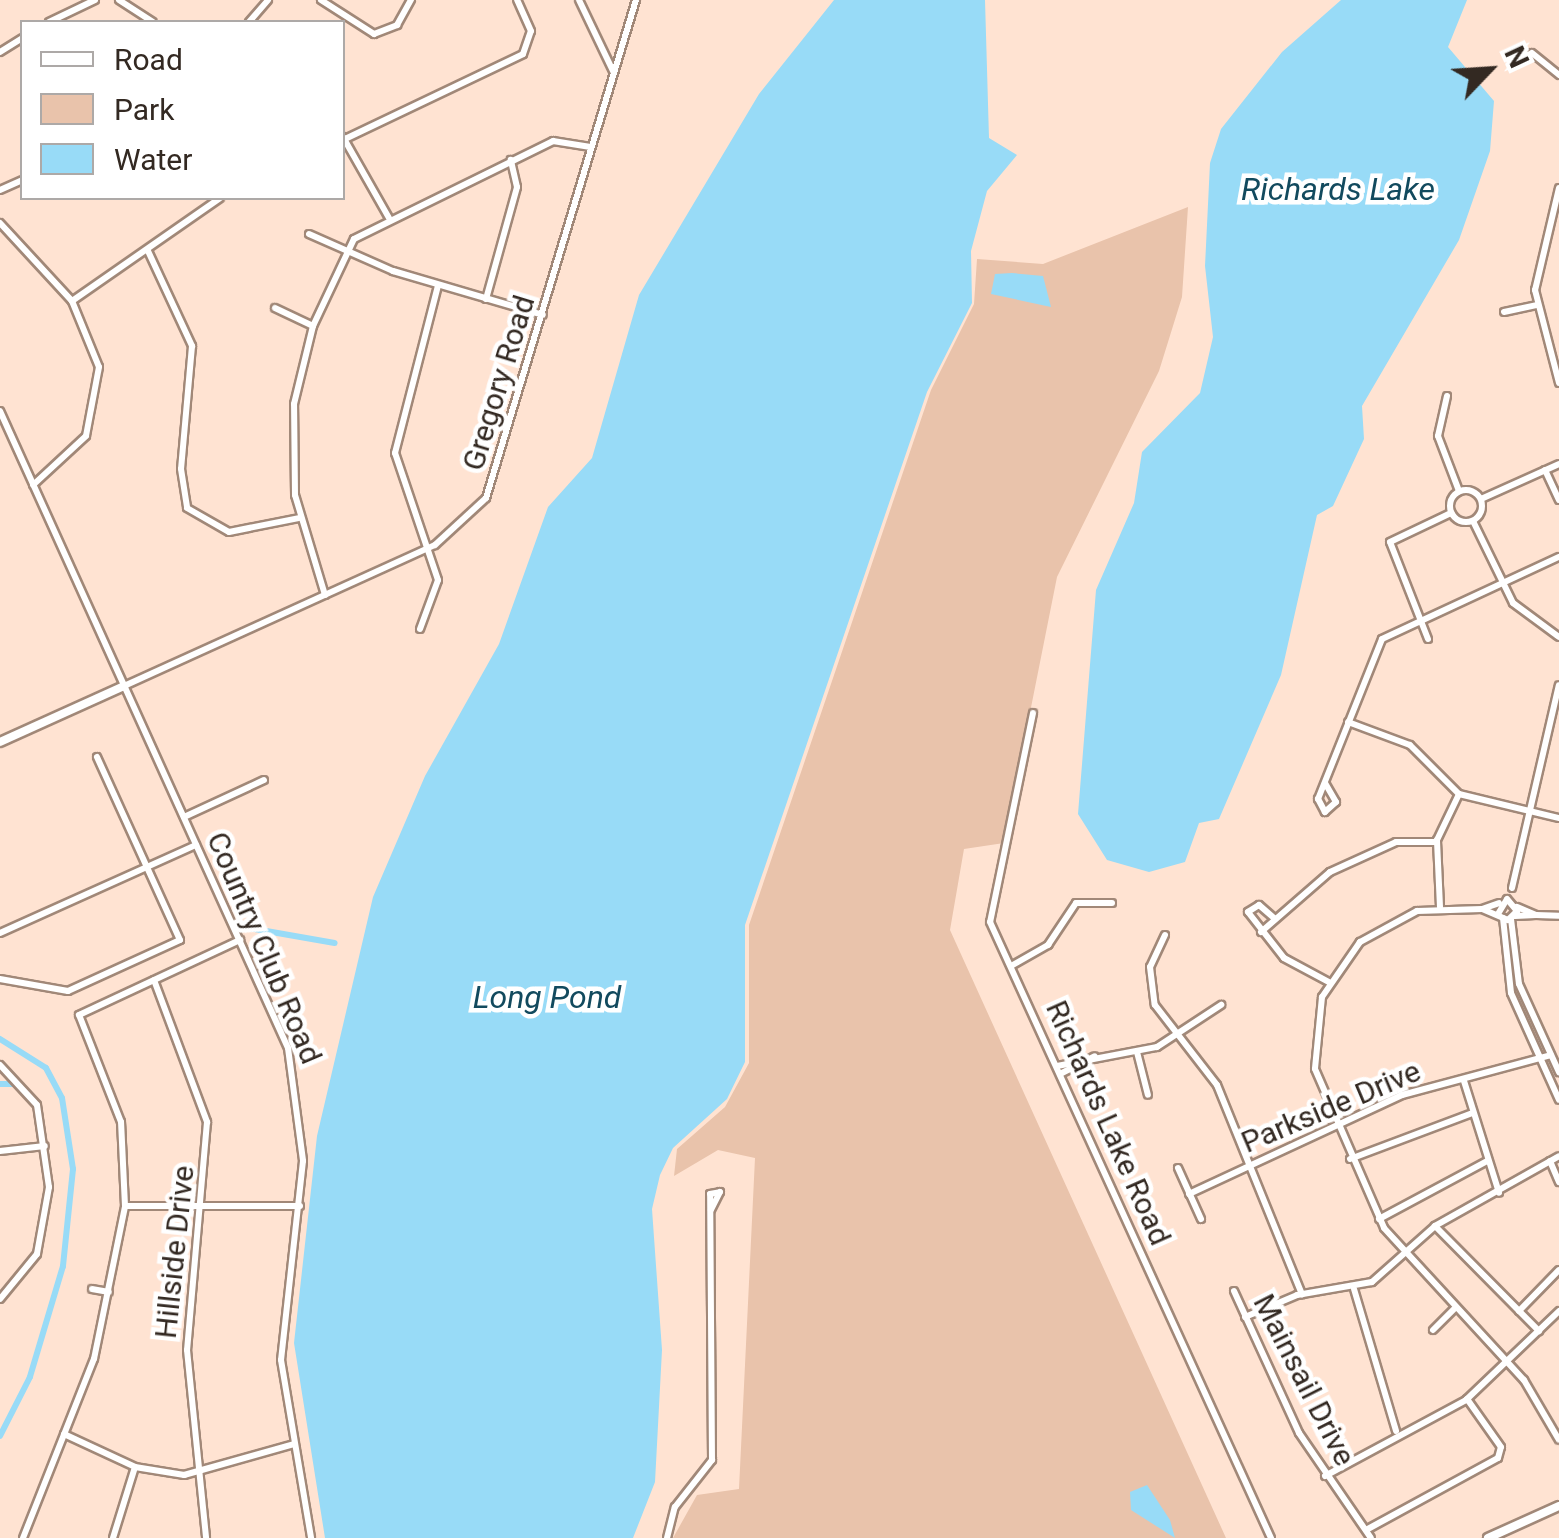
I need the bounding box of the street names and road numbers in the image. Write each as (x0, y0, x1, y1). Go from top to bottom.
street label: Gregory Road (455, 291, 543, 475)
street label: Country Club Road (199, 827, 329, 1069)
street label: Richards Lake Road (1038, 995, 1178, 1251)
street label: Parkside Drive (1236, 1053, 1426, 1161)
street label: Hillside Drive (148, 1164, 202, 1340)
street label: Mainsail Drive (1245, 1288, 1363, 1472)

